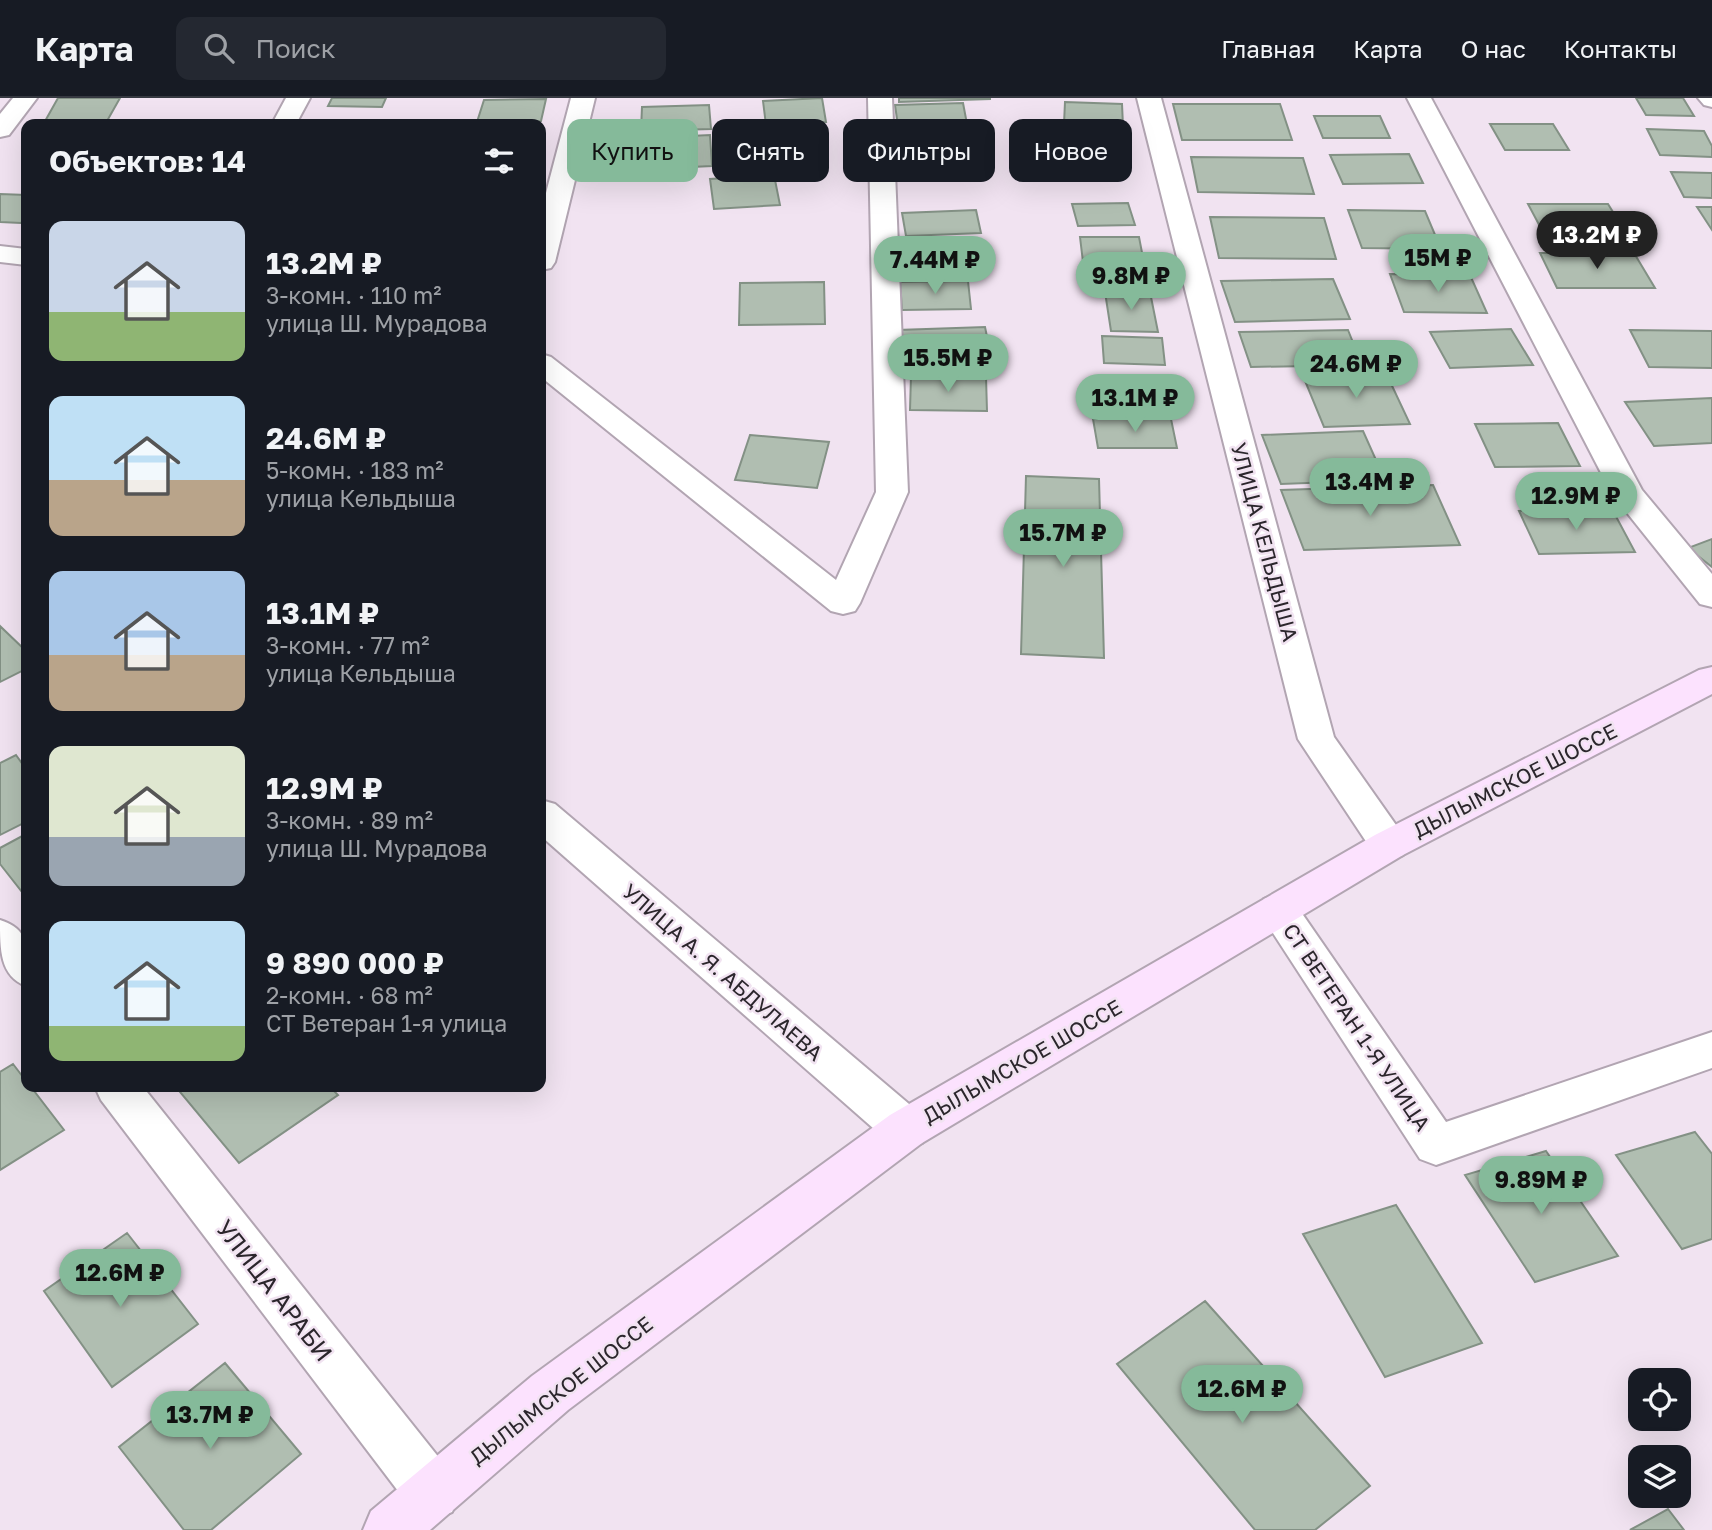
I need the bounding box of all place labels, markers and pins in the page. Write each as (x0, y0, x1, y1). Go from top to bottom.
pin: 13.2M ₽ (1532, 212, 1662, 271)
pin: 15M ₽ (1389, 234, 1487, 294)
pin: 7.44M ₽ (870, 236, 1000, 296)
pin: 9.8M ₽ (1074, 252, 1188, 312)
pin: 15.5M ₽ (883, 334, 1013, 394)
pin: 24.6M ₽ (1291, 341, 1421, 400)
pin: 13.1M ₽ (1070, 374, 1200, 434)
pin: 13.4M ₽ (1305, 458, 1435, 518)
pin: 12.9M ₽ (1511, 472, 1641, 532)
pin: 15.7M ₽ (998, 510, 1128, 569)
pin: 9.89M ₽ (1476, 1156, 1606, 1216)
pin: 12.6M ₽ (55, 1250, 185, 1309)
pin: 12.6M ₽ (1177, 1366, 1307, 1425)
pin: 13.7M ₽ (145, 1392, 275, 1451)

